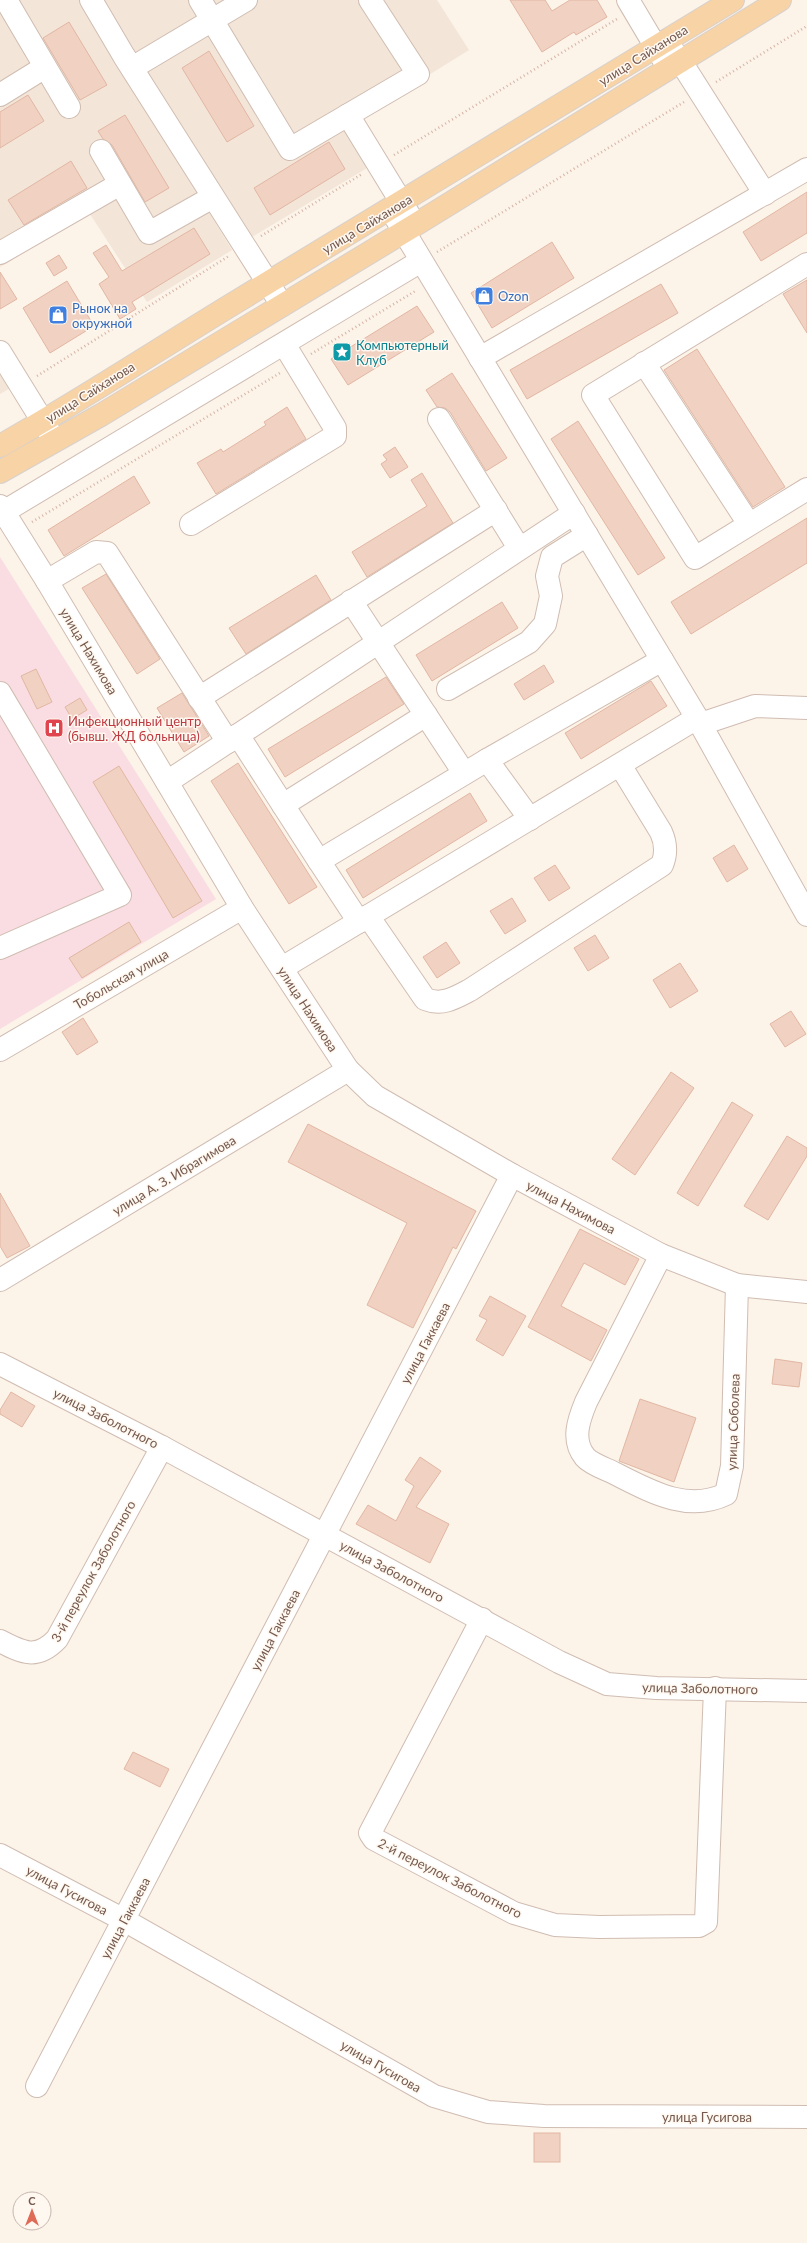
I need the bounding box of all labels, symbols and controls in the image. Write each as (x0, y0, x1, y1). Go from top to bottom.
street label: улица Сайханова (596, 21, 690, 89)
street label: улица Сайханова (319, 191, 415, 257)
shop icon: Ozon (473, 285, 495, 307)
place label: Ozon (498, 288, 529, 304)
place label: Рынок на окружной (72, 300, 132, 331)
shop icon: Рынок на окружной (47, 304, 69, 326)
place label: Компьютерный Клуб (356, 337, 449, 368)
place icon: Компьютерный Клуб (331, 341, 353, 363)
street label: улица Сайханова (43, 358, 137, 426)
street label: улица Нахимова (57, 605, 121, 697)
place label: Инфекционный центр (бывш. ЖД больница) (68, 713, 201, 744)
hospital icon: Инфекционный центр (бывш. ЖД больница) (43, 717, 65, 739)
street label: Тобольская улица (71, 945, 171, 1013)
street label: улица Нахимова (274, 963, 342, 1055)
street label: улица А. З. Ибрагимова (109, 1132, 239, 1218)
street label: улица Нахимова (524, 1177, 618, 1237)
street label: улица Гаккаева (397, 1299, 453, 1387)
street label: улица Соболева (723, 1373, 743, 1471)
street label: улица Заболотного (51, 1385, 161, 1451)
street label: 3-й переулок Заболотного (47, 1497, 139, 1645)
street label: улица Заболотного (337, 1537, 447, 1605)
street label: улица Гаккаева (247, 1586, 303, 1674)
street label: улица Заболотного (642, 1679, 758, 1697)
street label: 2-й переулок Заболотного (375, 1835, 525, 1921)
street label: улица Гусигова (23, 1862, 111, 1918)
street label: улица Гаккаева (97, 1874, 153, 1962)
street label: улица Гусигова (338, 2037, 424, 2095)
street label: улица Гусигова (662, 2109, 752, 2125)
north arrow (12, 2191, 52, 2231)
text: С (28, 2194, 36, 2207)

